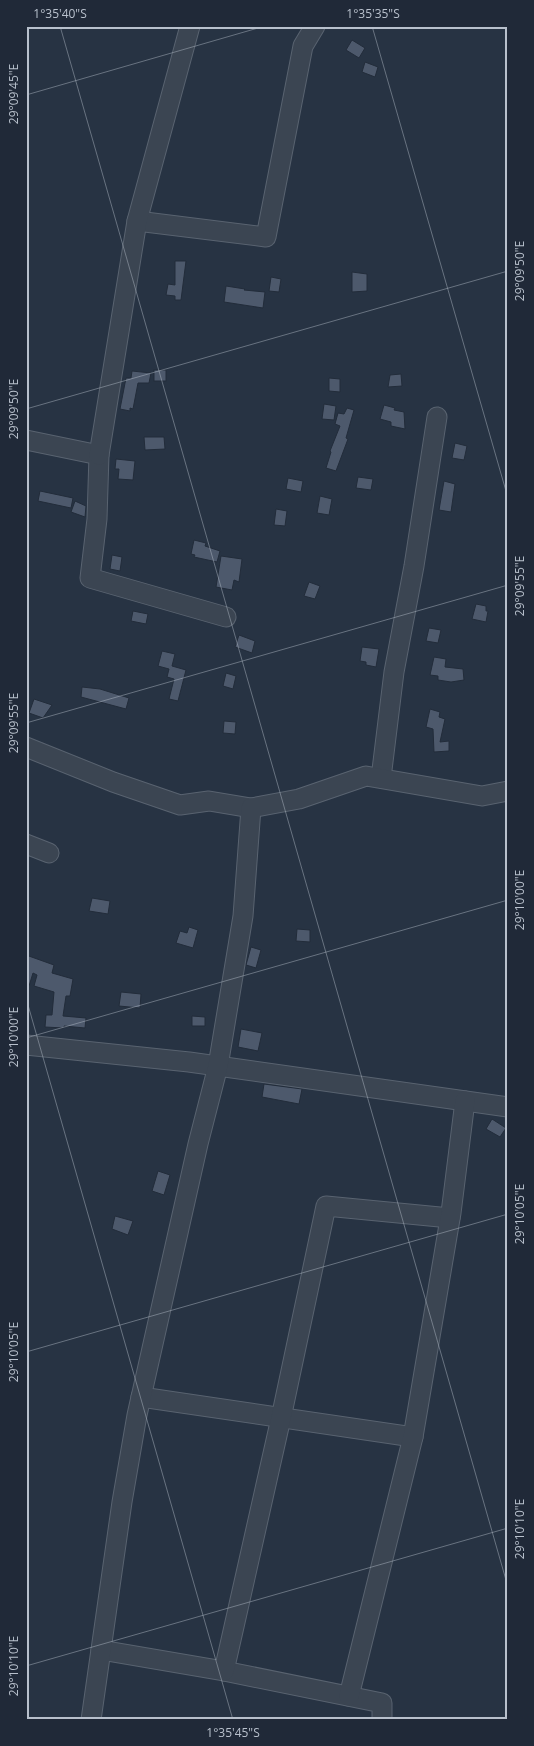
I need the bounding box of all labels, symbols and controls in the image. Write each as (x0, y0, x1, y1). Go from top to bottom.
text: 1°35'40"S (33, 5, 87, 22)
text: 1°35'35"S (346, 5, 400, 22)
text: 29°09'45"E (5, 64, 22, 124)
text: 29°09'50"E (511, 241, 528, 301)
text: 29°09'50"E (5, 379, 22, 439)
text: 29°09'55"E (511, 556, 528, 616)
text: 29°09'55"E (5, 693, 22, 753)
text: 29°10'00"E (511, 870, 528, 930)
text: 29°10'00"E (5, 1007, 22, 1067)
text: 29°10'05"E (511, 1184, 528, 1244)
text: 29°10'05"E (5, 1322, 22, 1382)
text: 29°10'10"E (511, 1499, 528, 1559)
text: 29°10'10"E (5, 1636, 22, 1696)
text: 1°35'45"S (206, 1724, 260, 1741)

